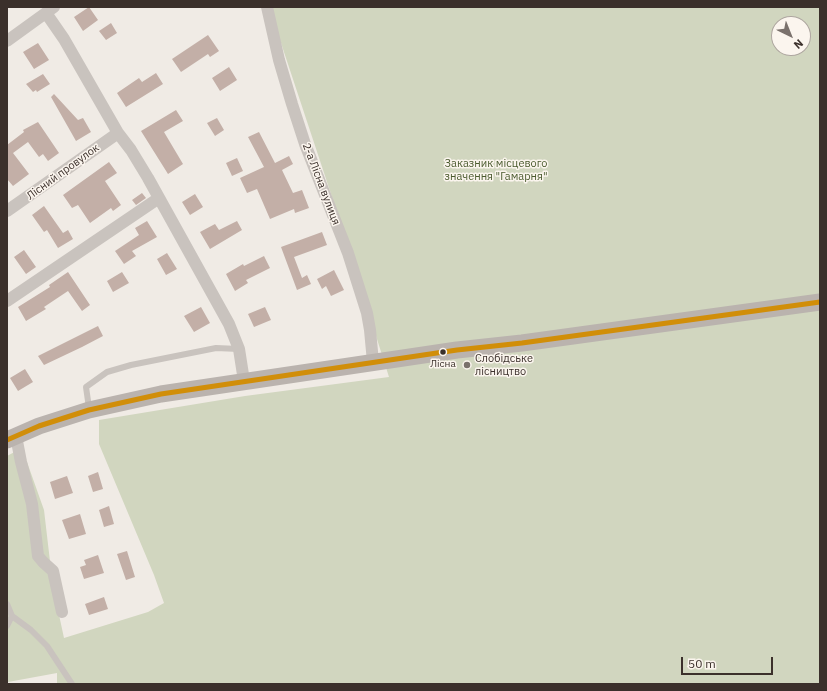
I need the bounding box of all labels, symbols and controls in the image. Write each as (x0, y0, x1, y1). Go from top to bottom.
north arrow (771, 16, 811, 56)
text: N (791, 36, 806, 52)
street label: Лісний провулок (24, 141, 102, 203)
street label: 2-а Лісна вулиця (299, 141, 343, 227)
park label: Заказник місцевого значення "Гамарня" (444, 157, 548, 183)
marker: Лісна (438, 347, 448, 357)
place label: Слобідське лісництво (475, 352, 533, 378)
place label: Лісна (430, 358, 456, 370)
marker: Слобідське лісництво (462, 360, 472, 370)
scale bar (683, 649, 775, 675)
text: 50 m (688, 656, 716, 671)

